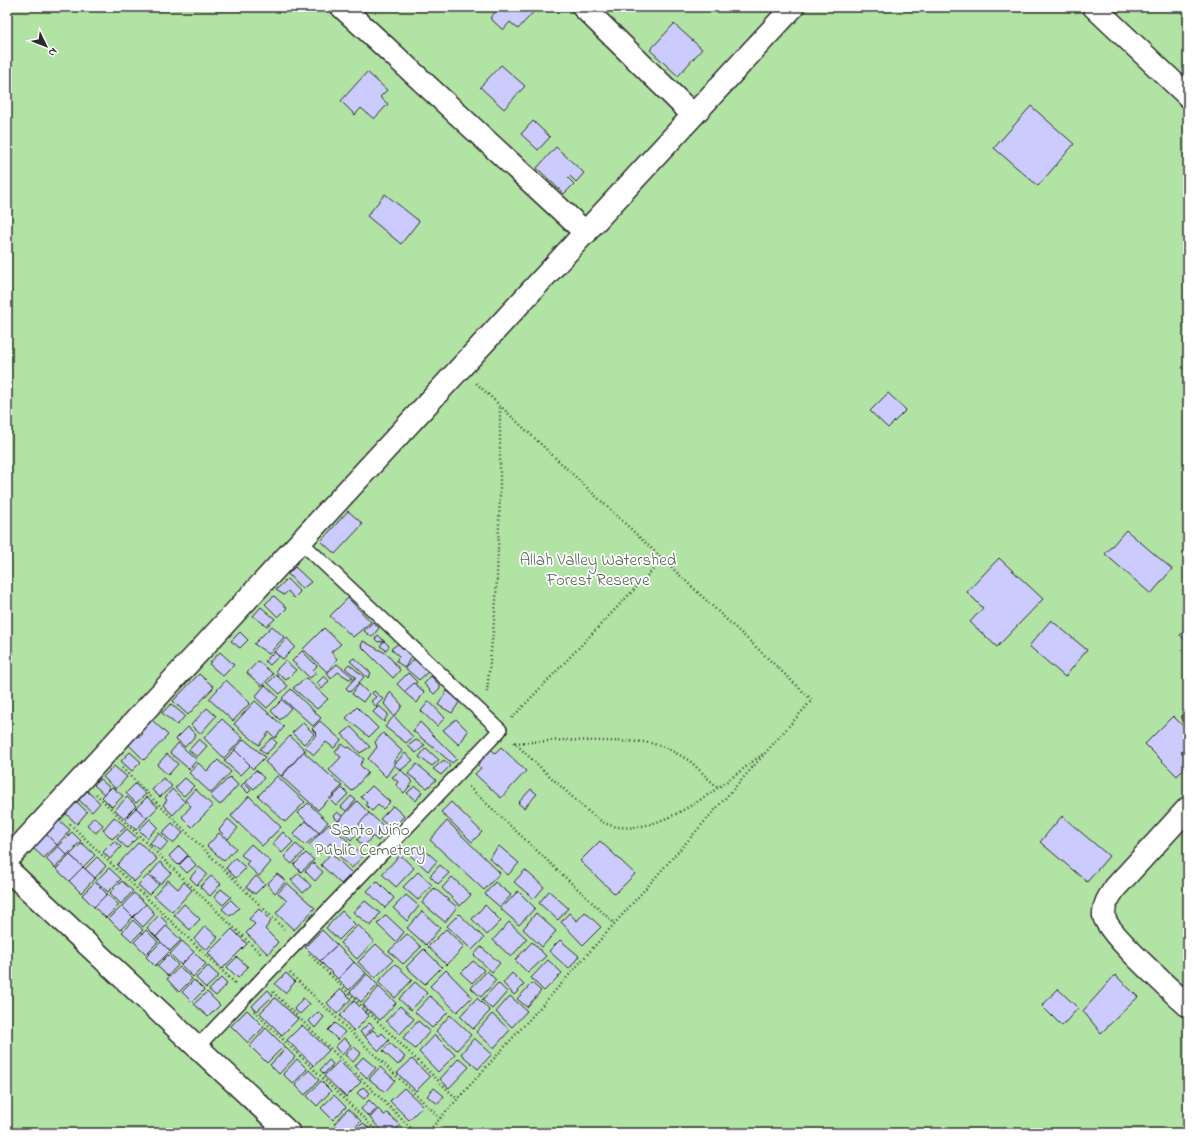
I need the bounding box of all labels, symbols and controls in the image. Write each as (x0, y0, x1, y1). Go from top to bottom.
north arrow (26, 26, 66, 66)
text: N (44, 44, 61, 60)
park label: Allah Valley Watershed Forest Reserve (520, 548, 677, 593)
park label: Santo Niño Public Cemetery (315, 818, 425, 864)

